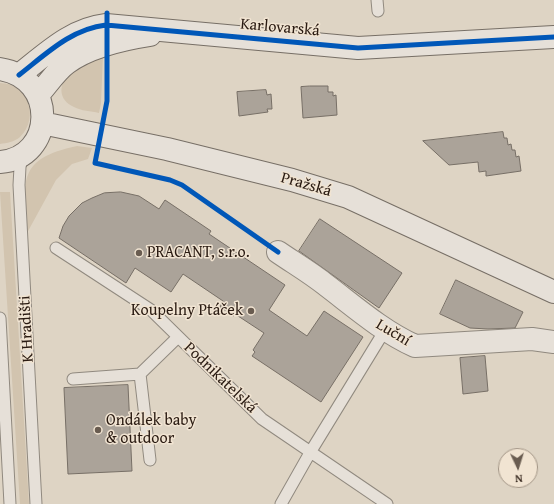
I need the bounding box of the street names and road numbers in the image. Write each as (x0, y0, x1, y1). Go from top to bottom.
street label: Karlovarská (239, 15, 321, 41)
street label: Pražská (279, 169, 333, 201)
street label: K Hradišti (16, 295, 38, 363)
street label: Luční (372, 315, 414, 351)
street label: Podnikatelská (179, 338, 261, 418)

